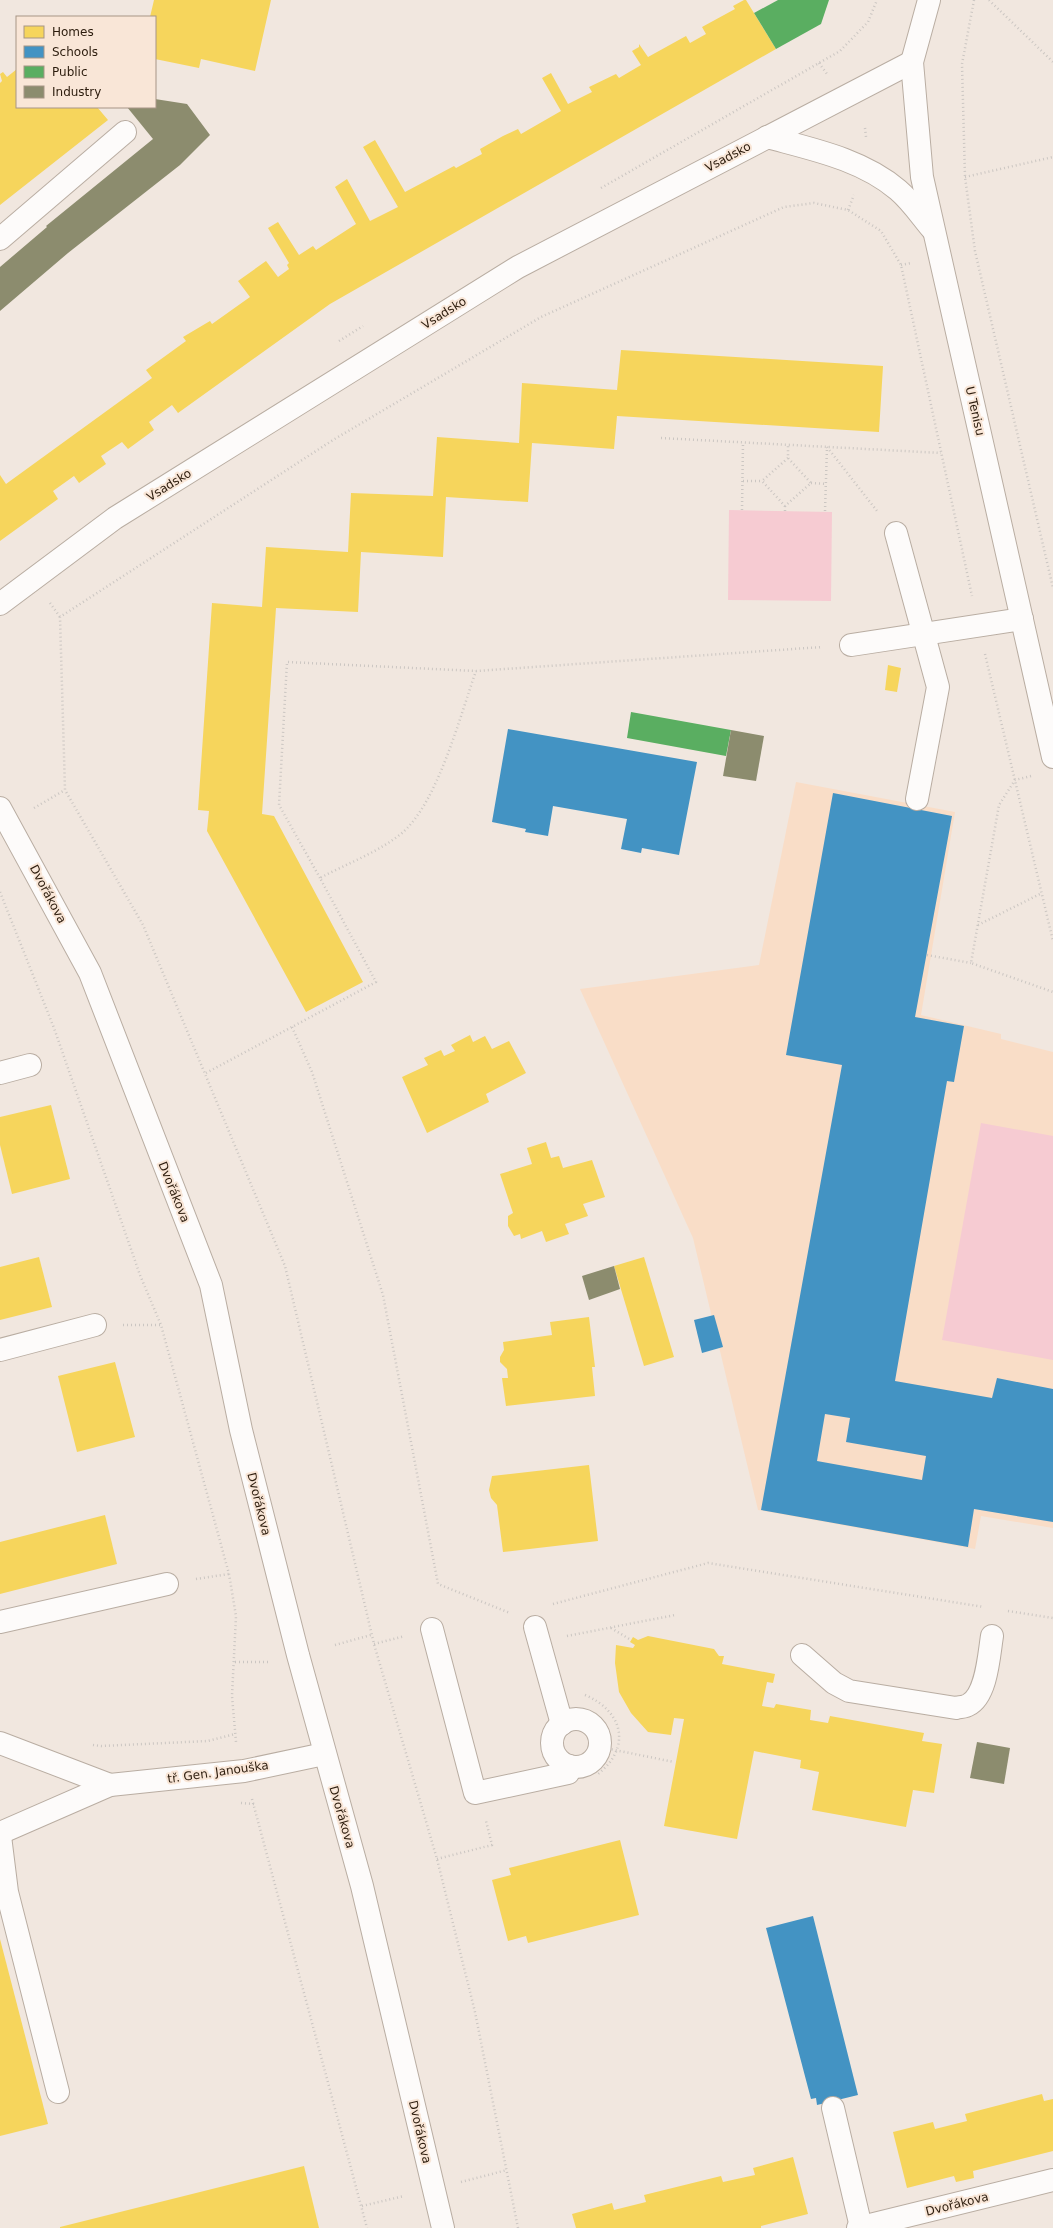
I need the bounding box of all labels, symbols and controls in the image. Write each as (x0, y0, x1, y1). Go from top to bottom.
legend (16, 16, 156, 108)
text: Homes (52, 25, 94, 39)
text: Schools (52, 45, 98, 59)
text: Public (52, 65, 88, 79)
text: Industry (52, 85, 101, 99)
street label: Vsadsko (703, 139, 753, 175)
street label: Vsadsko (419, 294, 469, 332)
street label: U Tenisu (963, 385, 987, 437)
street label: Vsadsko (144, 466, 194, 504)
street label: Dvořákova (27, 862, 69, 926)
street label: Dvořákova (155, 1160, 193, 1224)
street label: Dvořákova (244, 1471, 274, 1537)
street label: tř. Gen. Janouška (167, 1758, 269, 1786)
street label: Dvořákova (326, 1784, 358, 1850)
street label: Dvořákova (406, 2099, 434, 2165)
street label: Dvořákova (924, 2189, 990, 2219)

